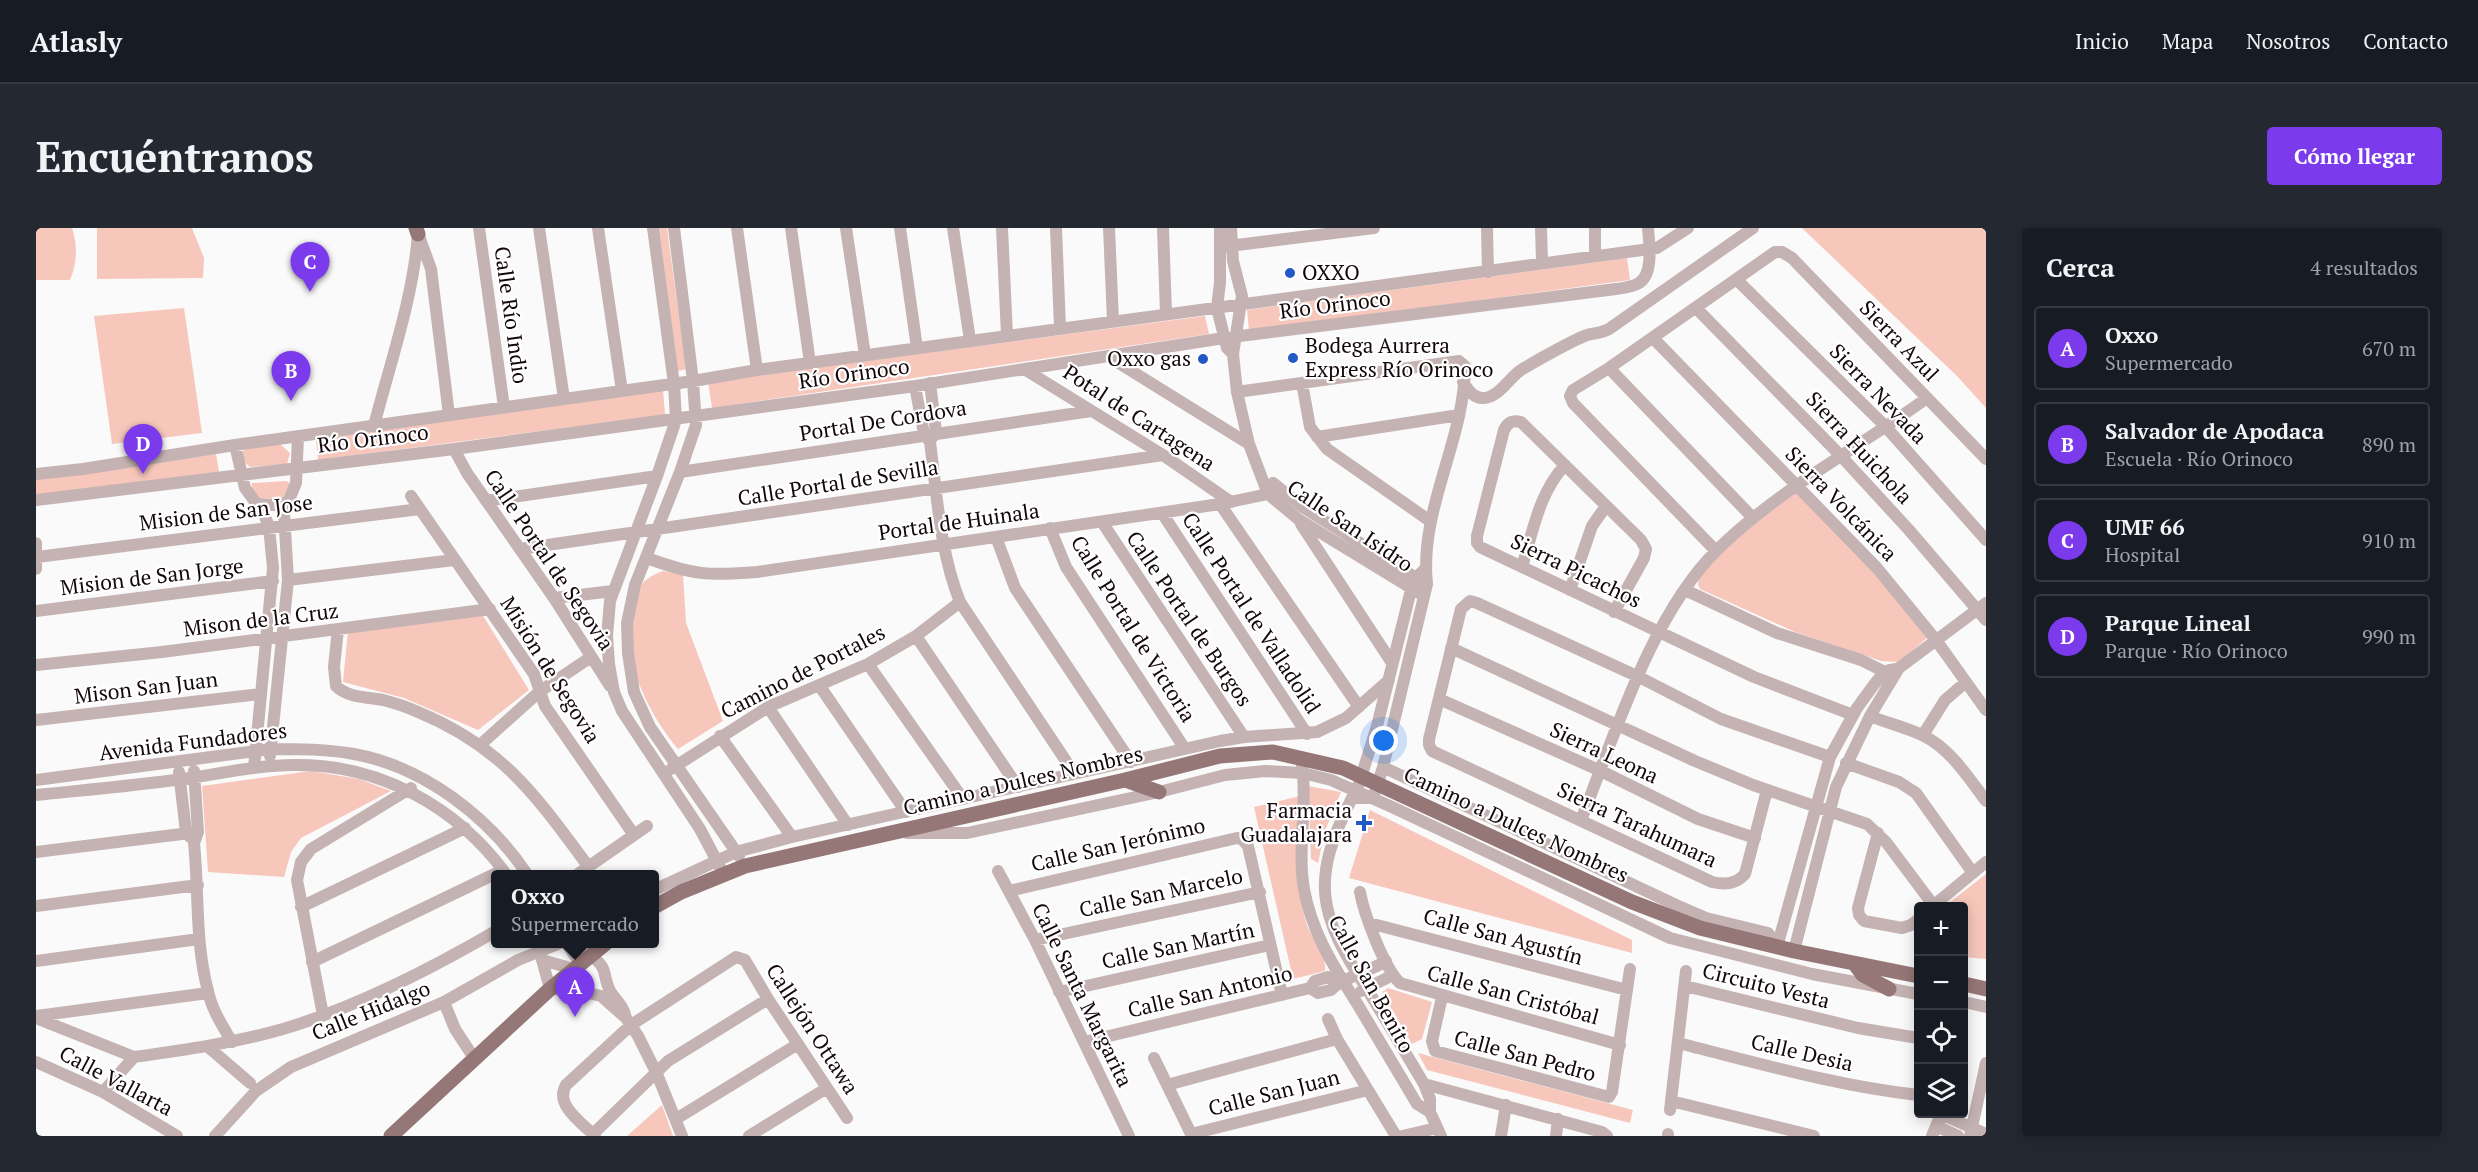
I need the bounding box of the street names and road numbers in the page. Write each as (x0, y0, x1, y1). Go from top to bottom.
street label: Calle Río Indio (489, 244, 535, 385)
street label: Río Orinoco (1278, 283, 1392, 325)
street label: Sierra Azul (1854, 294, 1945, 387)
street label: Sierra Nevada (1824, 337, 1934, 450)
street label: Río Orinoco (797, 351, 911, 395)
street label: Potal de Cartagena (1058, 358, 1221, 477)
street label: Sierra Huichola (1800, 385, 1919, 510)
street label: Portal De Cordova (797, 393, 969, 447)
street label: Río Orinoco (316, 417, 430, 459)
street label: Sierra Volcánica (1780, 440, 1904, 567)
street label: Calle Portal de Sevilla (736, 452, 941, 512)
street label: Calle Portal de Segovia (479, 463, 621, 656)
street label: Calle San Isidro (1282, 473, 1419, 578)
street label: Mision de San Jose (138, 487, 314, 537)
street label: Portal de Huinala (877, 496, 1042, 546)
street label: Calle Portal de Valladolid (1176, 506, 1328, 719)
street label: Calle Portal de Burgos (1121, 525, 1259, 712)
street label: Sierra Picachos (1506, 526, 1646, 614)
street label: Calle Portal de Victoria (1065, 530, 1203, 728)
street label: Mision de San Jorge (59, 551, 245, 601)
street label: Misión de Segovia (494, 591, 607, 749)
street label: Mison de la Cruz (182, 596, 340, 642)
street label: Camino de Portales (716, 618, 890, 725)
street label: Mison San Juan (72, 664, 220, 710)
street label: Sierra Leona (1546, 715, 1664, 790)
street label: Avenida Fundadores (97, 716, 288, 766)
street label: Camino a Dulces Nombres (900, 739, 1145, 821)
street label: Camino a Dulces Nombres (1399, 760, 1633, 889)
street label: Sierra Tarahumara (1553, 775, 1722, 874)
street label: Calle San Jerónimo (1028, 810, 1208, 878)
street label: Calle San Marcelo (1076, 861, 1245, 923)
street label: Calle Santa Margarita (1026, 898, 1140, 1092)
street label: Calle San Agustín (1421, 901, 1587, 971)
street label: Calle San Benito (1322, 910, 1421, 1057)
street label: Calle San Martín (1099, 915, 1257, 975)
street label: Circuito Vesta (1700, 956, 1833, 1014)
street label: Callejón Ottawa (760, 958, 866, 1099)
street label: Calle San Antonio (1125, 958, 1295, 1024)
street label: Calle San Cristóbal (1424, 958, 1602, 1030)
street label: Calle Hidalgo (307, 974, 434, 1047)
street label: Calle San Pedro (1451, 1023, 1599, 1087)
street label: Calle Desia (1748, 1027, 1856, 1077)
street label: Calle Vallarta (55, 1038, 178, 1122)
street label: Calle San Juan (1205, 1062, 1343, 1122)

